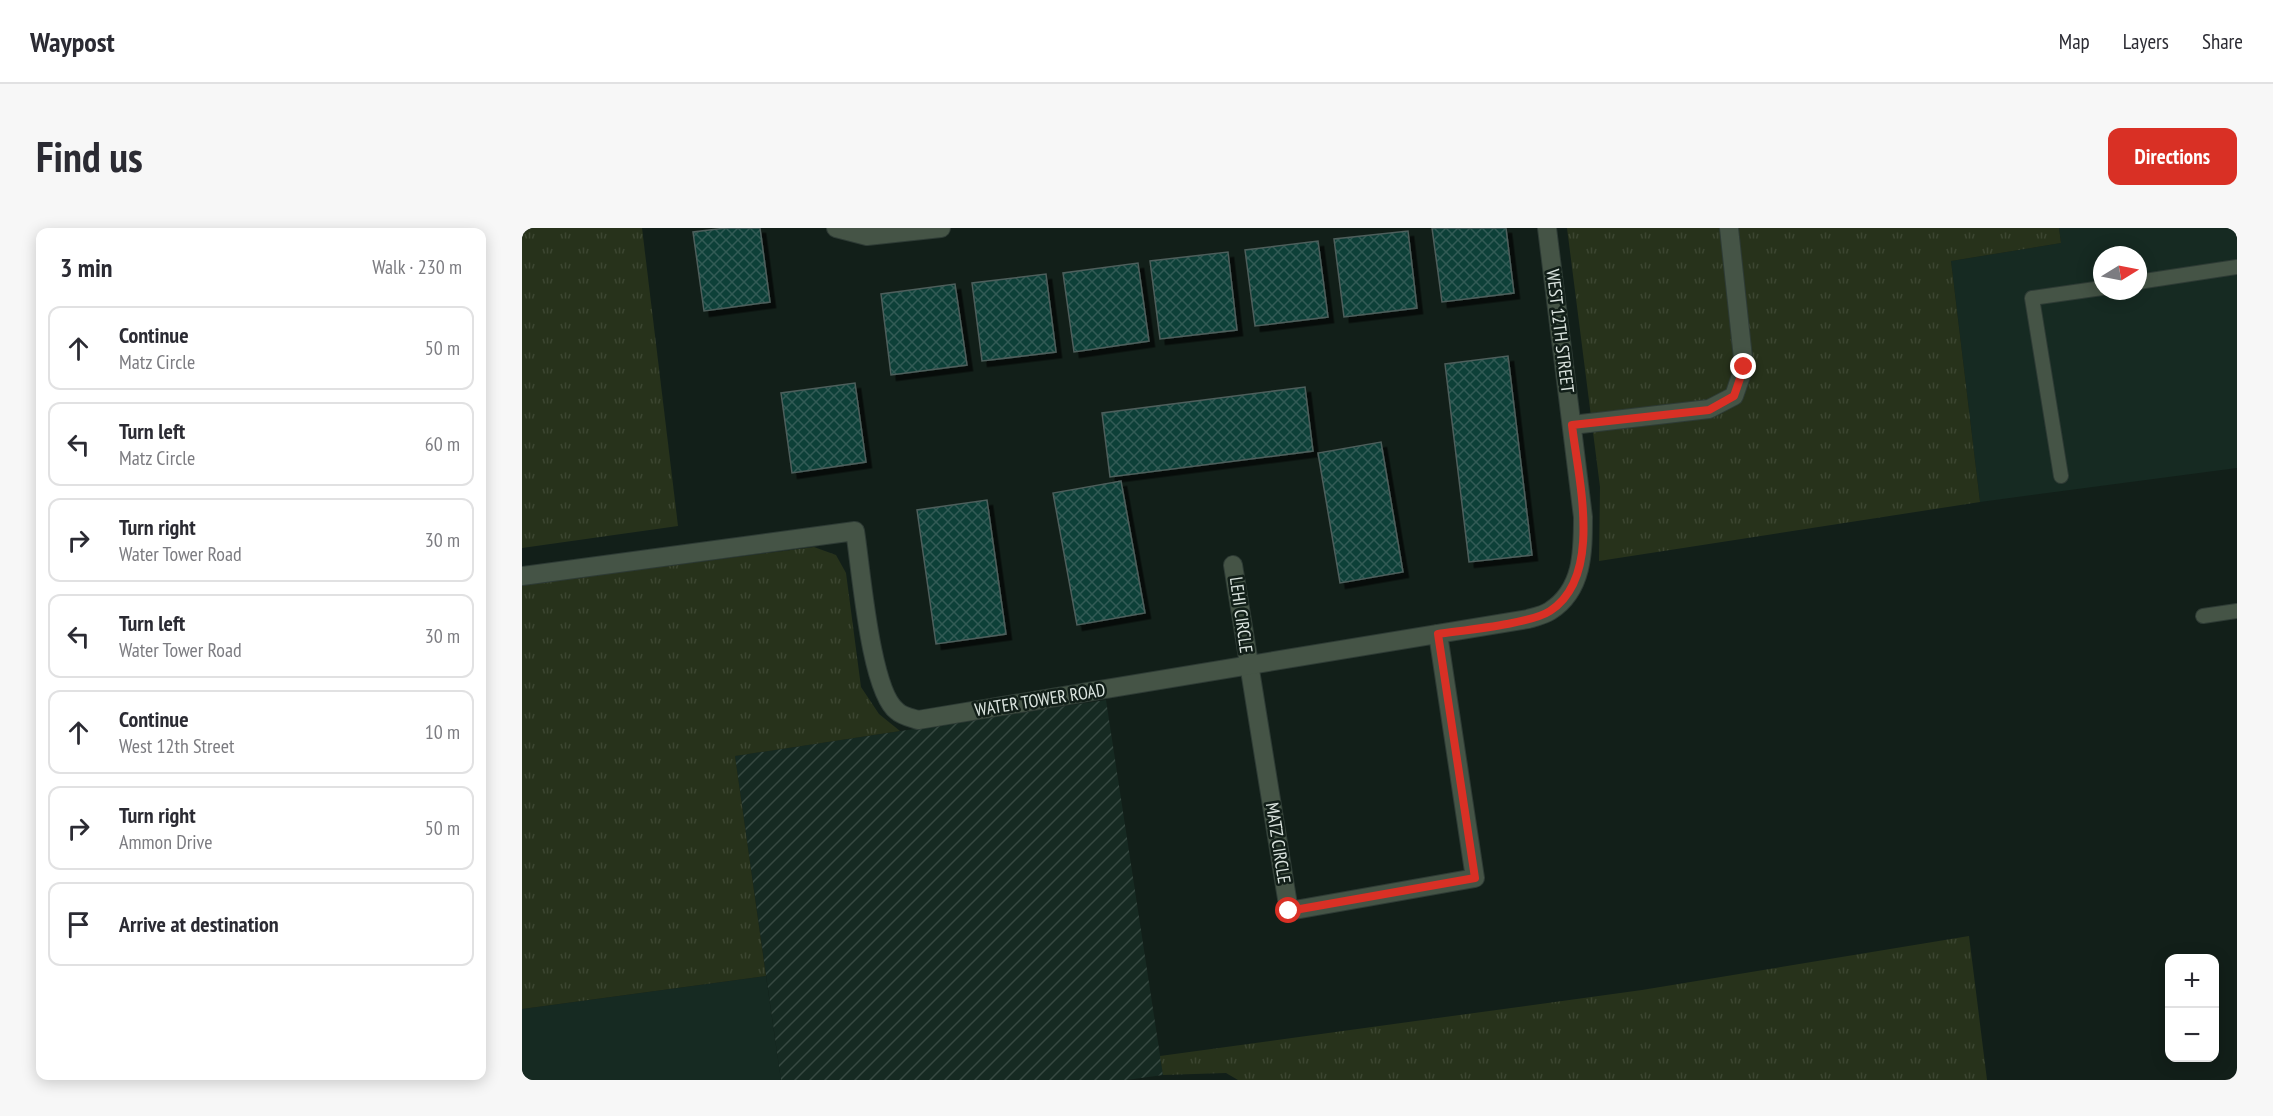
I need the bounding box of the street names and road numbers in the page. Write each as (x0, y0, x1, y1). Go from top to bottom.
street label: WEST 12TH STREET (1542, 268, 1579, 394)
street label: LEHI CIRCLE (1225, 575, 1258, 655)
street label: WATER TOWER ROAD (973, 678, 1107, 721)
street label: MATZ CIRCLE (1261, 801, 1296, 885)

